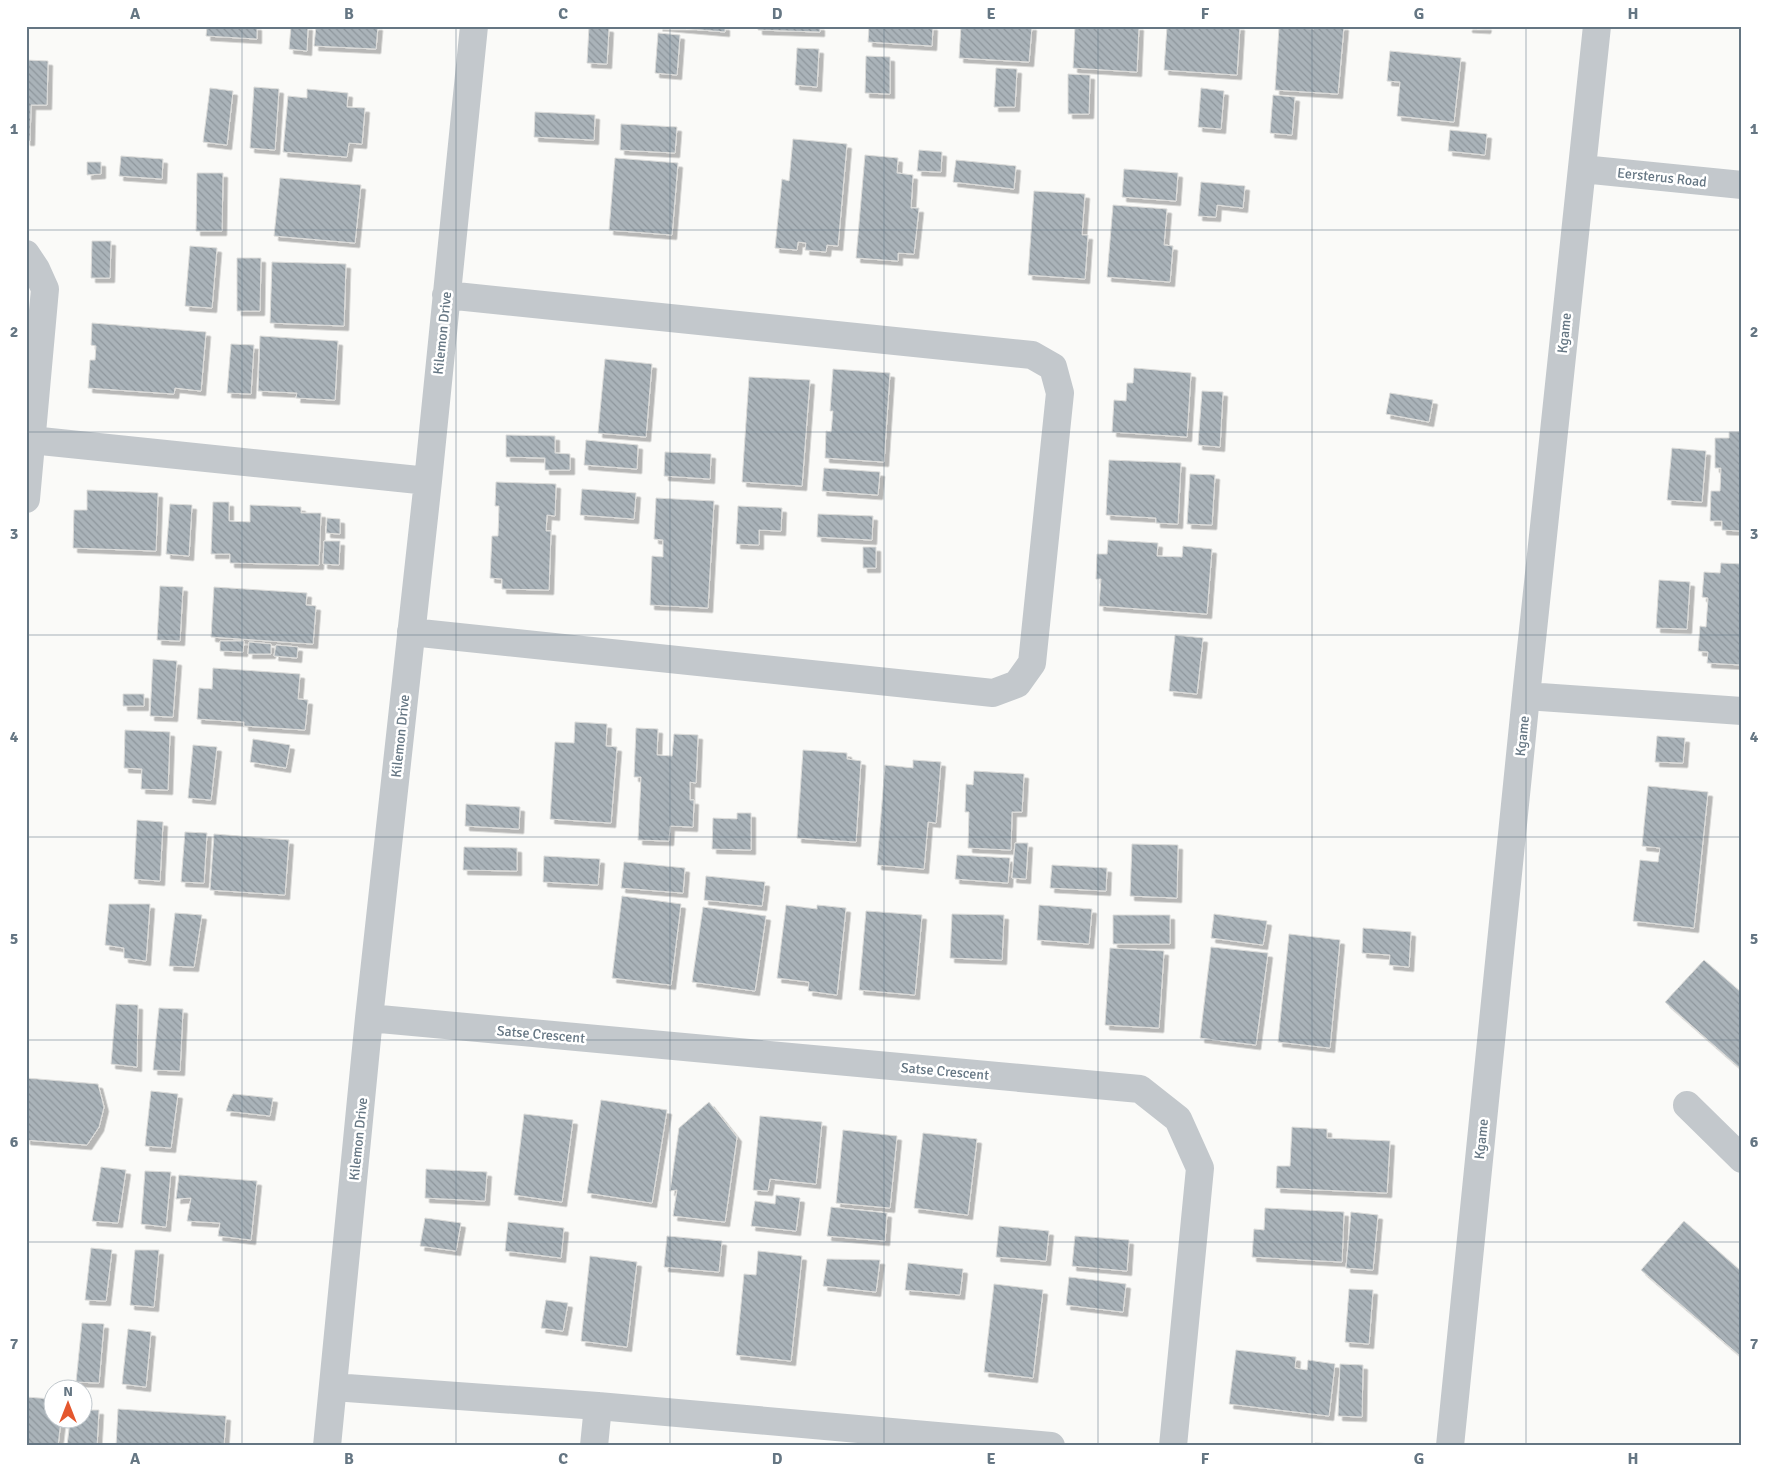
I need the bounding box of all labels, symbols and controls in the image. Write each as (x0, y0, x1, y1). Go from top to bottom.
text: A (130, 4, 141, 24)
text: B (344, 4, 354, 24)
text: C (558, 4, 568, 24)
text: D (772, 4, 783, 24)
text: E (986, 4, 996, 24)
text: F (1201, 4, 1210, 24)
text: G (1414, 4, 1424, 24)
text: H (1628, 4, 1638, 24)
text: 1 (10, 119, 19, 139)
text: 1 (1750, 119, 1759, 139)
street label: Eersterus Road (1616, 164, 1707, 191)
street label: Kilemon Drive (430, 291, 455, 376)
street label: Kgame (1554, 312, 1575, 354)
text: 2 (10, 322, 18, 342)
text: 2 (1750, 322, 1758, 342)
text: 3 (10, 524, 18, 544)
text: 3 (1750, 524, 1758, 544)
street label: Kilemon Drive (388, 694, 413, 779)
street label: Kgame (1512, 715, 1533, 757)
text: 4 (10, 727, 19, 747)
text: 4 (1750, 727, 1759, 747)
text: 5 (10, 929, 18, 949)
text: 5 (1750, 929, 1758, 949)
street label: Satse Crescent (496, 1022, 586, 1047)
street label: Satse Crescent (900, 1059, 990, 1084)
street label: Kilemon Drive (346, 1097, 371, 1182)
street label: Kgame (1471, 1118, 1492, 1160)
text: 6 (10, 1132, 19, 1152)
text: 6 (1750, 1132, 1759, 1152)
text: 7 (10, 1334, 19, 1354)
text: 7 (1750, 1334, 1759, 1354)
north arrow (42, 1380, 92, 1430)
text: N (63, 1383, 73, 1400)
text: A (130, 1449, 141, 1469)
text: B (344, 1449, 354, 1469)
text: C (558, 1449, 568, 1469)
text: D (772, 1449, 783, 1469)
text: E (986, 1449, 996, 1469)
text: F (1201, 1449, 1210, 1469)
text: G (1414, 1449, 1424, 1469)
text: H (1628, 1449, 1638, 1469)

